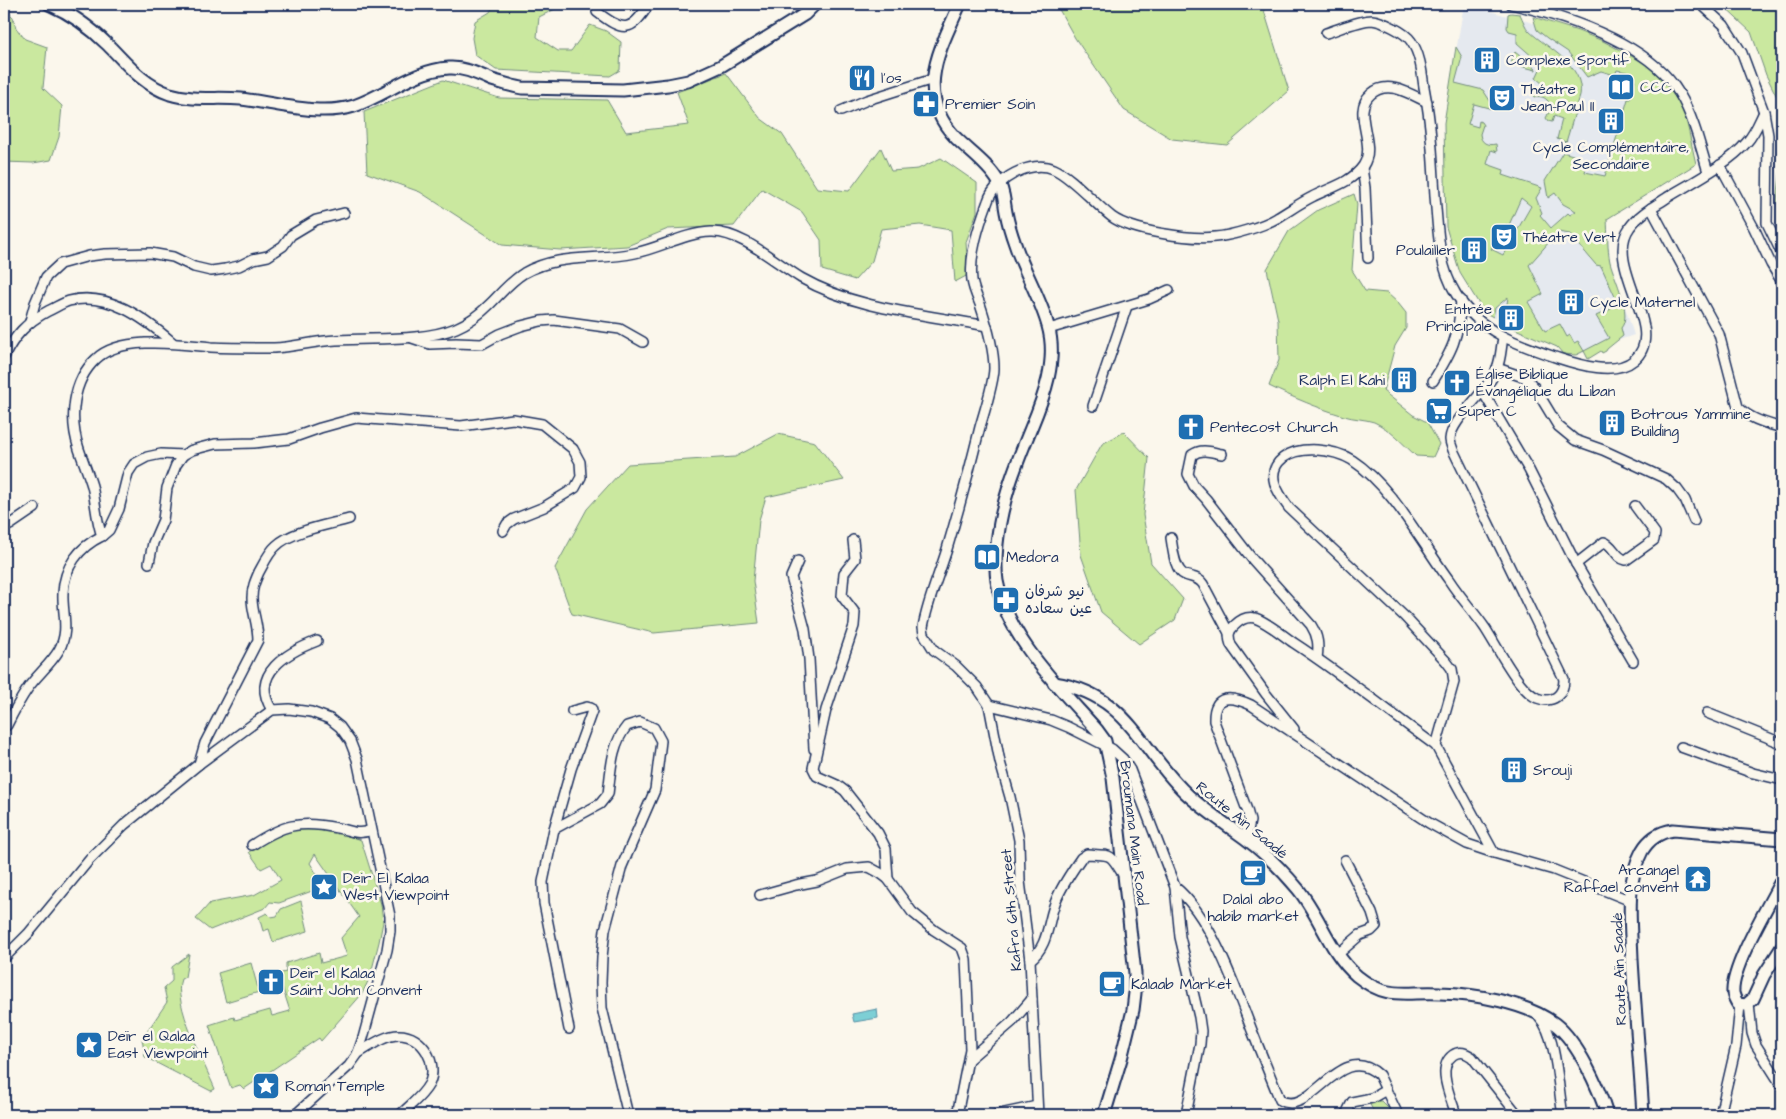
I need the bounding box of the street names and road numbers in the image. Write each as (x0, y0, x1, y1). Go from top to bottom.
street label: Broumana Main Road (1114, 759, 1153, 907)
street label: Route Aïn Saadé (1191, 777, 1292, 864)
street label: Kafra 6th Street (996, 848, 1027, 972)
street label: Route Aïn Saadé (1607, 912, 1632, 1026)

